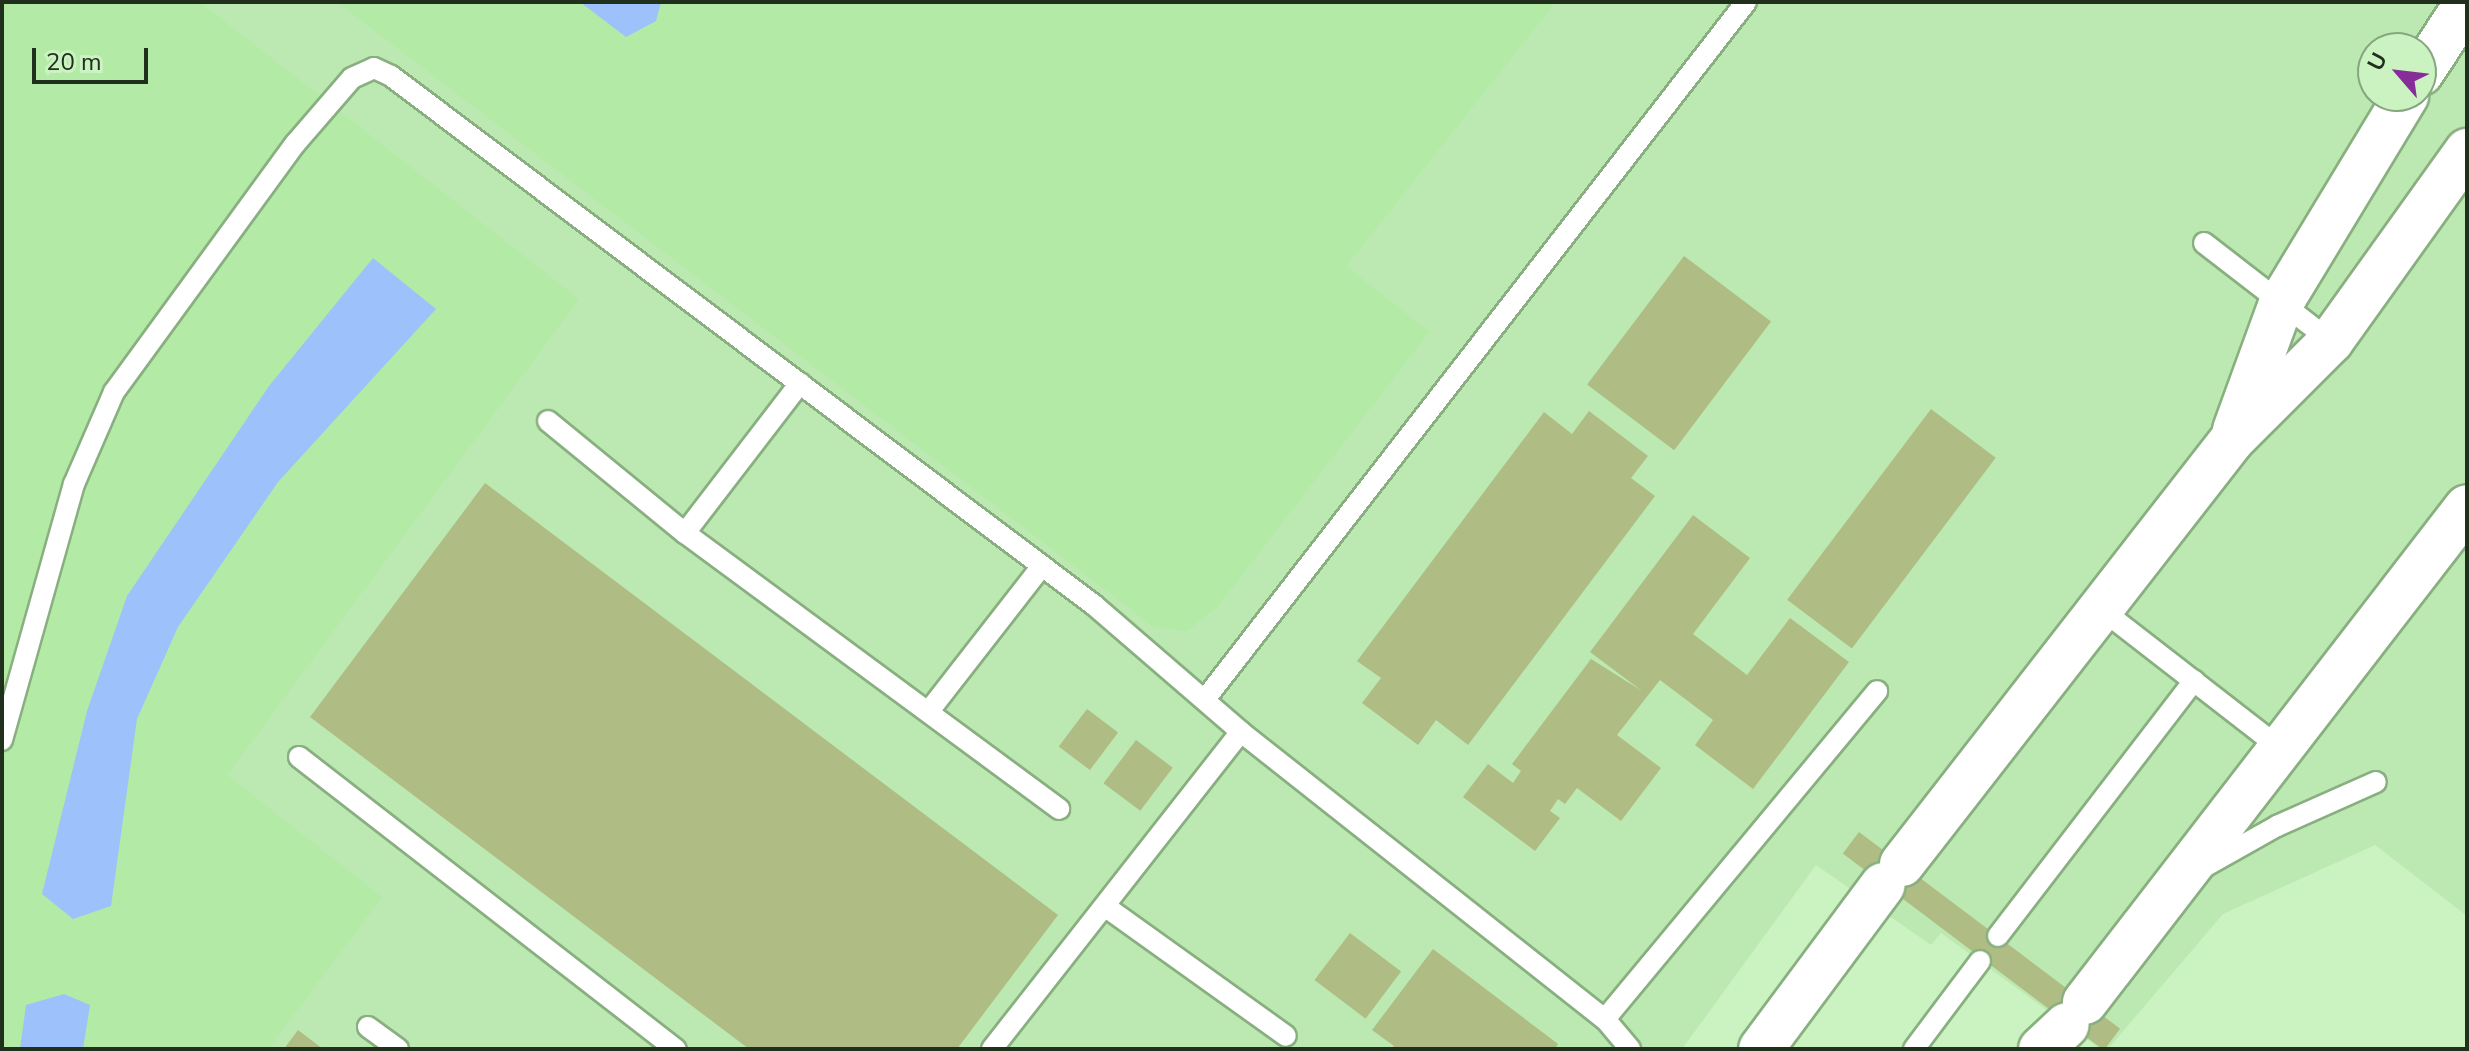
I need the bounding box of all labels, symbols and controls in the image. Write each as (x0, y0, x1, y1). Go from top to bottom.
scale bar (36, 32, 152, 82)
north arrow (2357, 32, 2437, 112)
text: 20 m (46, 46, 102, 78)
text: U (2361, 47, 2395, 76)

